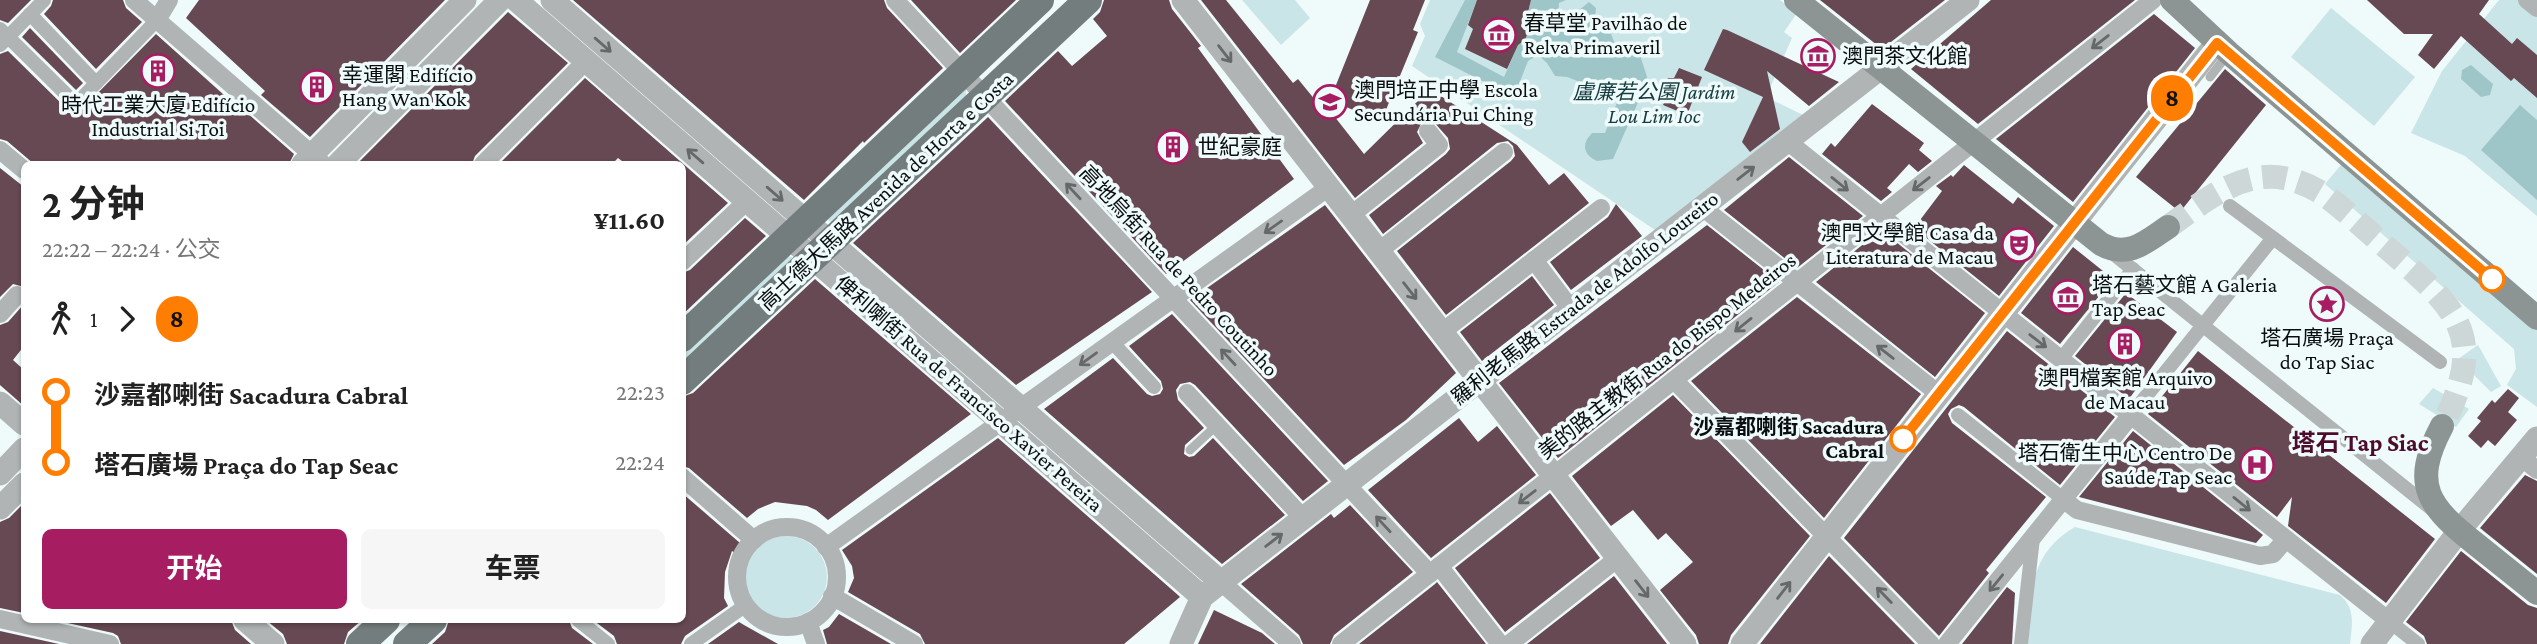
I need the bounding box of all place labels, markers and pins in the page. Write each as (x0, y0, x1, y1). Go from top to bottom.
place label: 春草堂 Pavilhão de Relva Primaveril (1524, 11, 1687, 59)
museum icon: 春草堂 Pavilhão de Relva Primaveril (1480, 16, 1518, 54)
museum icon: 澳門茶文化館 (1799, 37, 1837, 75)
place label: 澳門茶文化館 (1842, 44, 1968, 68)
building icon: 時代工業大廈 Edifício Industrial Si Toi (139, 52, 177, 90)
place label: 幸運閣 Edifício Hang Wan Kok (342, 63, 473, 111)
building icon: 幸運閣 Edifício Hang Wan Kok (298, 68, 336, 106)
place label: 澳門培正中學 Escola Secundária Pui Ching (1354, 78, 1538, 126)
school or university icon: 澳門培正中學 Escola Secundária Pui Ching (1311, 83, 1349, 121)
place label: 時代工業大廈 Edifício Industrial Si Toi (61, 93, 255, 141)
building icon: 世紀豪庭 (1154, 128, 1192, 166)
place label: 世紀豪庭 (1198, 135, 1282, 159)
place label: 澳門文學館 Casa da Literatura de Macau (1820, 221, 1994, 269)
theatre icon: 澳門文學館 Casa da Literatura de Macau (2000, 226, 2038, 264)
unlabelled marker (2479, 266, 2505, 292)
place label: 塔石藝文館 A Galeria Tap Seac (2092, 273, 2278, 321)
museum icon: 塔石藝文館 A Galeria Tap Seac (2049, 278, 2087, 316)
place icon: 塔石廣場 Praça do Tap Siac (2308, 285, 2346, 323)
building icon: 澳門檔案館 Arquivo de Macau (2106, 325, 2144, 363)
place label: 塔石廣場 Praça do Tap Siac (2260, 326, 2394, 374)
place label: 澳門檔案館 Arquivo de Macau (2037, 366, 2213, 414)
place label: 沙嘉都喇街 Sacadura Cabral (1693, 415, 1885, 463)
marker: 沙嘉都喇街 Sacadura Cabral (1890, 426, 1916, 452)
place label: 塔石衛生中心 Centro De Saúde Tap Seac (2018, 441, 2232, 489)
hospital icon: 塔石衛生中心 Centro De Saúde Tap Seac (2238, 446, 2276, 484)

